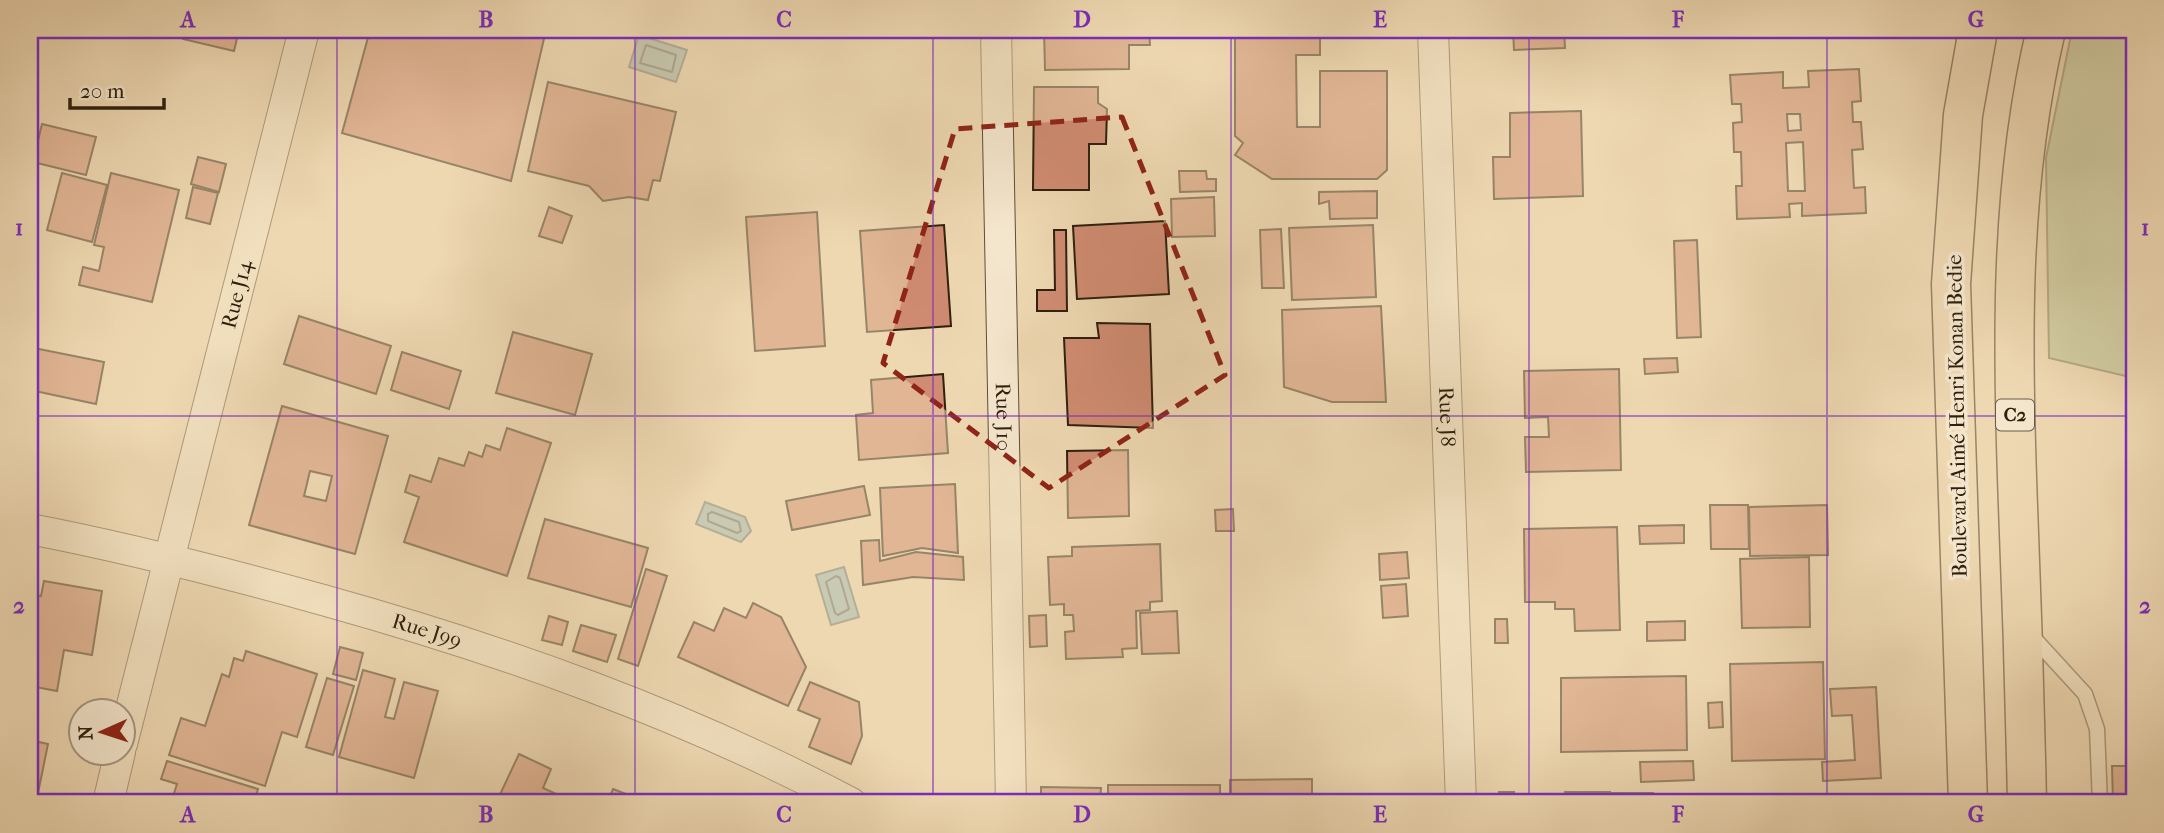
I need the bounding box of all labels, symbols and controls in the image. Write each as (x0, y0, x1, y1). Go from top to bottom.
text: A (179, 6, 197, 33)
text: B (479, 6, 494, 33)
text: C (776, 6, 792, 33)
text: D (1073, 6, 1091, 33)
text: E (1373, 6, 1387, 33)
text: F (1671, 6, 1685, 33)
text: G (1968, 6, 1984, 33)
scale bar (70, 66, 164, 110)
text: 20 m (80, 79, 125, 103)
text: 1 (15, 214, 23, 241)
text: 1 (2141, 214, 2149, 241)
street label: Boulevard Aimé Henri Konan Bedie (1942, 254, 1972, 578)
street label: Rue J14 (216, 257, 257, 331)
street label: Rue J10 (991, 382, 1016, 451)
street label: Rue J8 (1434, 386, 1460, 447)
road number: C2 (1996, 400, 2034, 430)
text: 2 (13, 592, 25, 619)
text: 2 (2139, 592, 2151, 619)
street label: Rue J99 (389, 609, 465, 653)
north arrow (66, 696, 136, 766)
text: N (75, 724, 97, 741)
text: A (179, 801, 197, 828)
text: B (479, 801, 494, 828)
text: C (776, 801, 792, 828)
text: D (1073, 801, 1091, 828)
text: E (1373, 801, 1387, 828)
text: F (1671, 801, 1685, 828)
text: G (1968, 801, 1984, 828)

